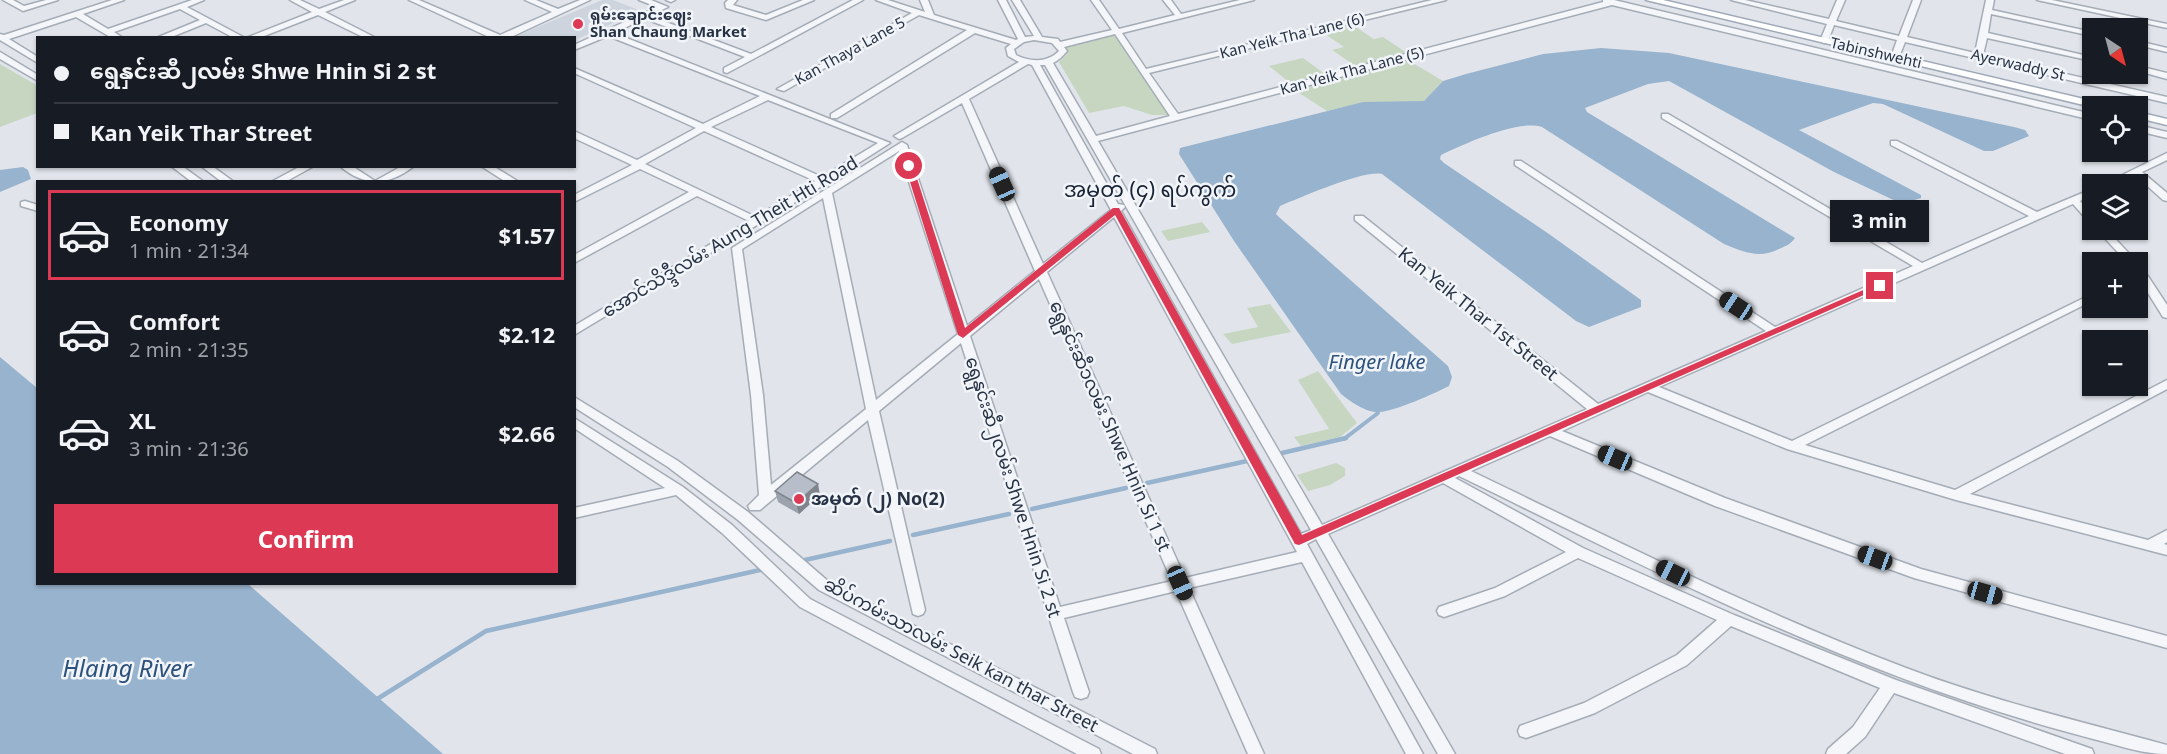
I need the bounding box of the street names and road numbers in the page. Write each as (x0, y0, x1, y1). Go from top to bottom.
street label: Kan Yeik Tha Lane (6) (1217, 7, 1366, 63)
street label: Kan Thaya Lane 5 (791, 11, 908, 89)
street label: Tabinshwehti (1829, 32, 1924, 72)
street label: Kan Yeik Tha Lane (5) (1278, 41, 1426, 99)
street label: Ayerwaddy St (1969, 44, 2068, 85)
street label: အောင်သိဒ္ဒီလမ်း Aung Theit Hti Road (597, 149, 864, 326)
street label: Kan Yeik Thar 1st Street (1394, 241, 1564, 386)
street label: ရွေနှင်းဆီ၁လမ်း Shwe Hnin Si 1 st (1041, 296, 1178, 557)
street label: ရွေနှင်းဆီ၂လမ်း Shwe Hnin Si 2 st (957, 353, 1069, 622)
street label: ဆိပ်ကမ်းသာလမ်း Seik kan thar Street (820, 570, 1104, 737)

